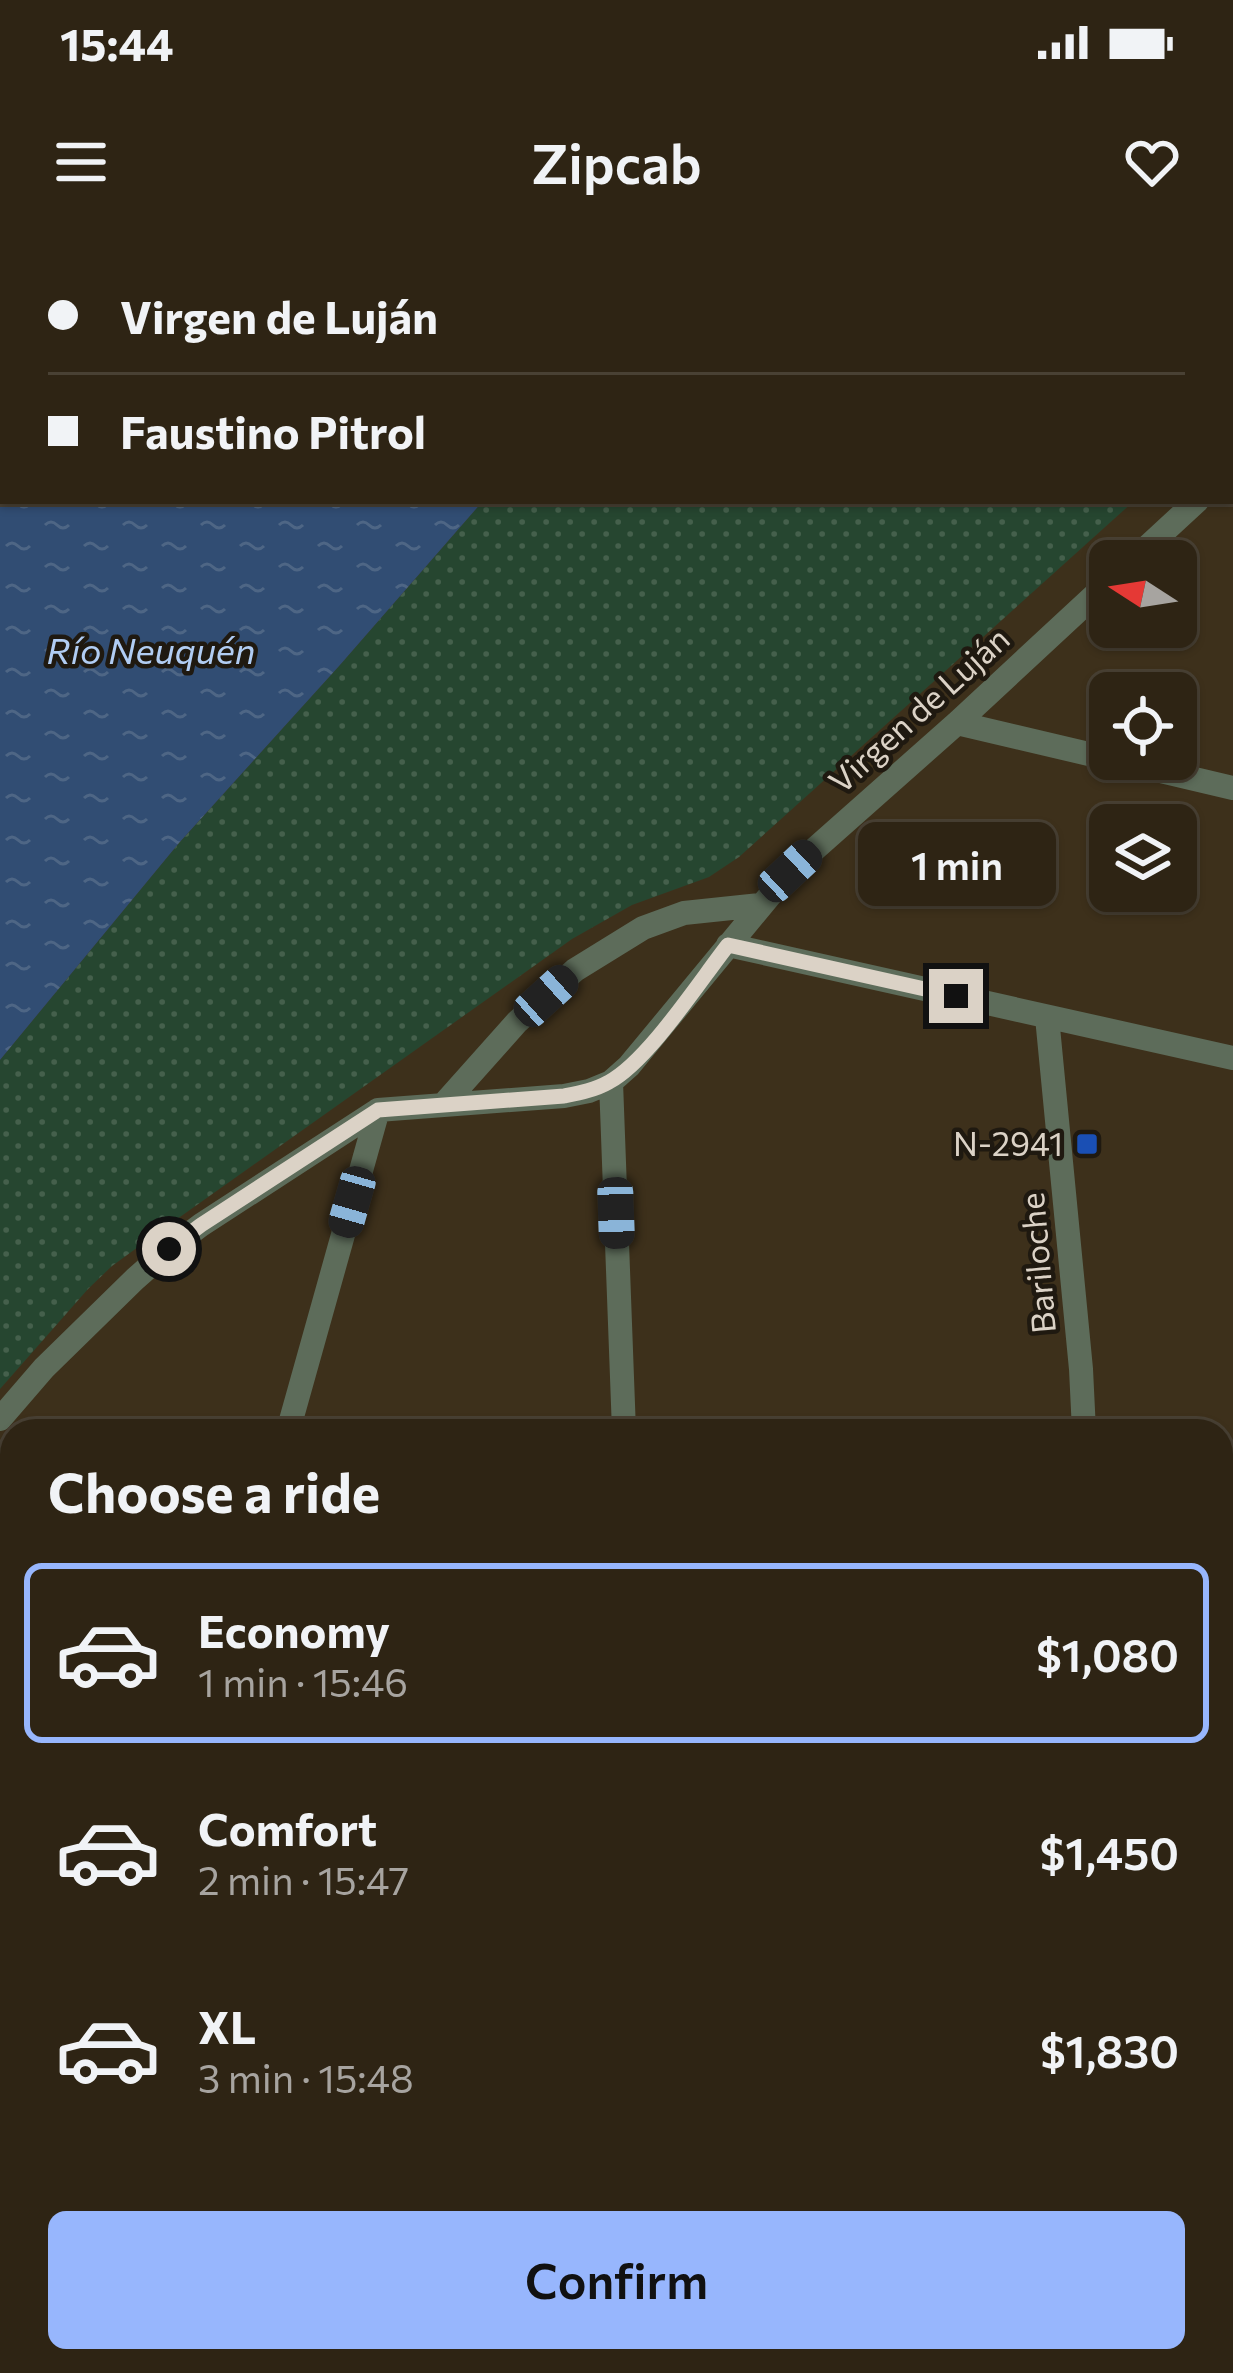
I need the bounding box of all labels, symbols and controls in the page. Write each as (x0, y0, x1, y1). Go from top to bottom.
text: 15:44 (60, 15, 174, 70)
icon: menu (48, 129, 114, 195)
text: Zipcab (531, 129, 702, 195)
icon: heart (1119, 129, 1185, 195)
text: Virgen de Luján (120, 288, 438, 343)
text: Faustino Pitrol (120, 403, 426, 458)
north arrow (1089, 540, 1197, 648)
map controls (1089, 540, 1197, 912)
street label: Virgen de Luján (819, 617, 1017, 801)
water label: Río Neuquén (47, 627, 255, 671)
button: locate (1089, 672, 1197, 780)
button: layers (1089, 804, 1197, 912)
callout: 1 min (857, 822, 1055, 906)
car (751, 833, 829, 909)
text: 1 min (911, 840, 1003, 888)
car (507, 959, 585, 1033)
route end (929, 969, 983, 1023)
place label: N-2941 (953, 1122, 1063, 1163)
marker: N-2941 (1074, 1131, 1100, 1157)
car (325, 1162, 379, 1242)
car (597, 1176, 635, 1250)
street label: Bariloche (1010, 1191, 1063, 1335)
route start (142, 1222, 196, 1276)
text: Choose a ride (48, 1458, 380, 1524)
icon: car (54, 1599, 162, 1707)
text: Economy (198, 1602, 390, 1657)
text: $1,080 (1036, 1626, 1179, 1681)
text: 1 min · 15:46 (198, 1657, 408, 1705)
icon: car (54, 1797, 162, 1905)
text: Comfort (198, 1800, 377, 1855)
text: $1,450 (1040, 1824, 1179, 1879)
text: 2 min · 15:47 (198, 1855, 409, 1903)
icon: car (54, 1995, 162, 2103)
text: XL (198, 1998, 256, 2053)
text: $1,830 (1040, 2022, 1179, 2077)
text: 3 min · 15:48 (198, 2053, 414, 2101)
button: Confirm (48, 2211, 1185, 2349)

